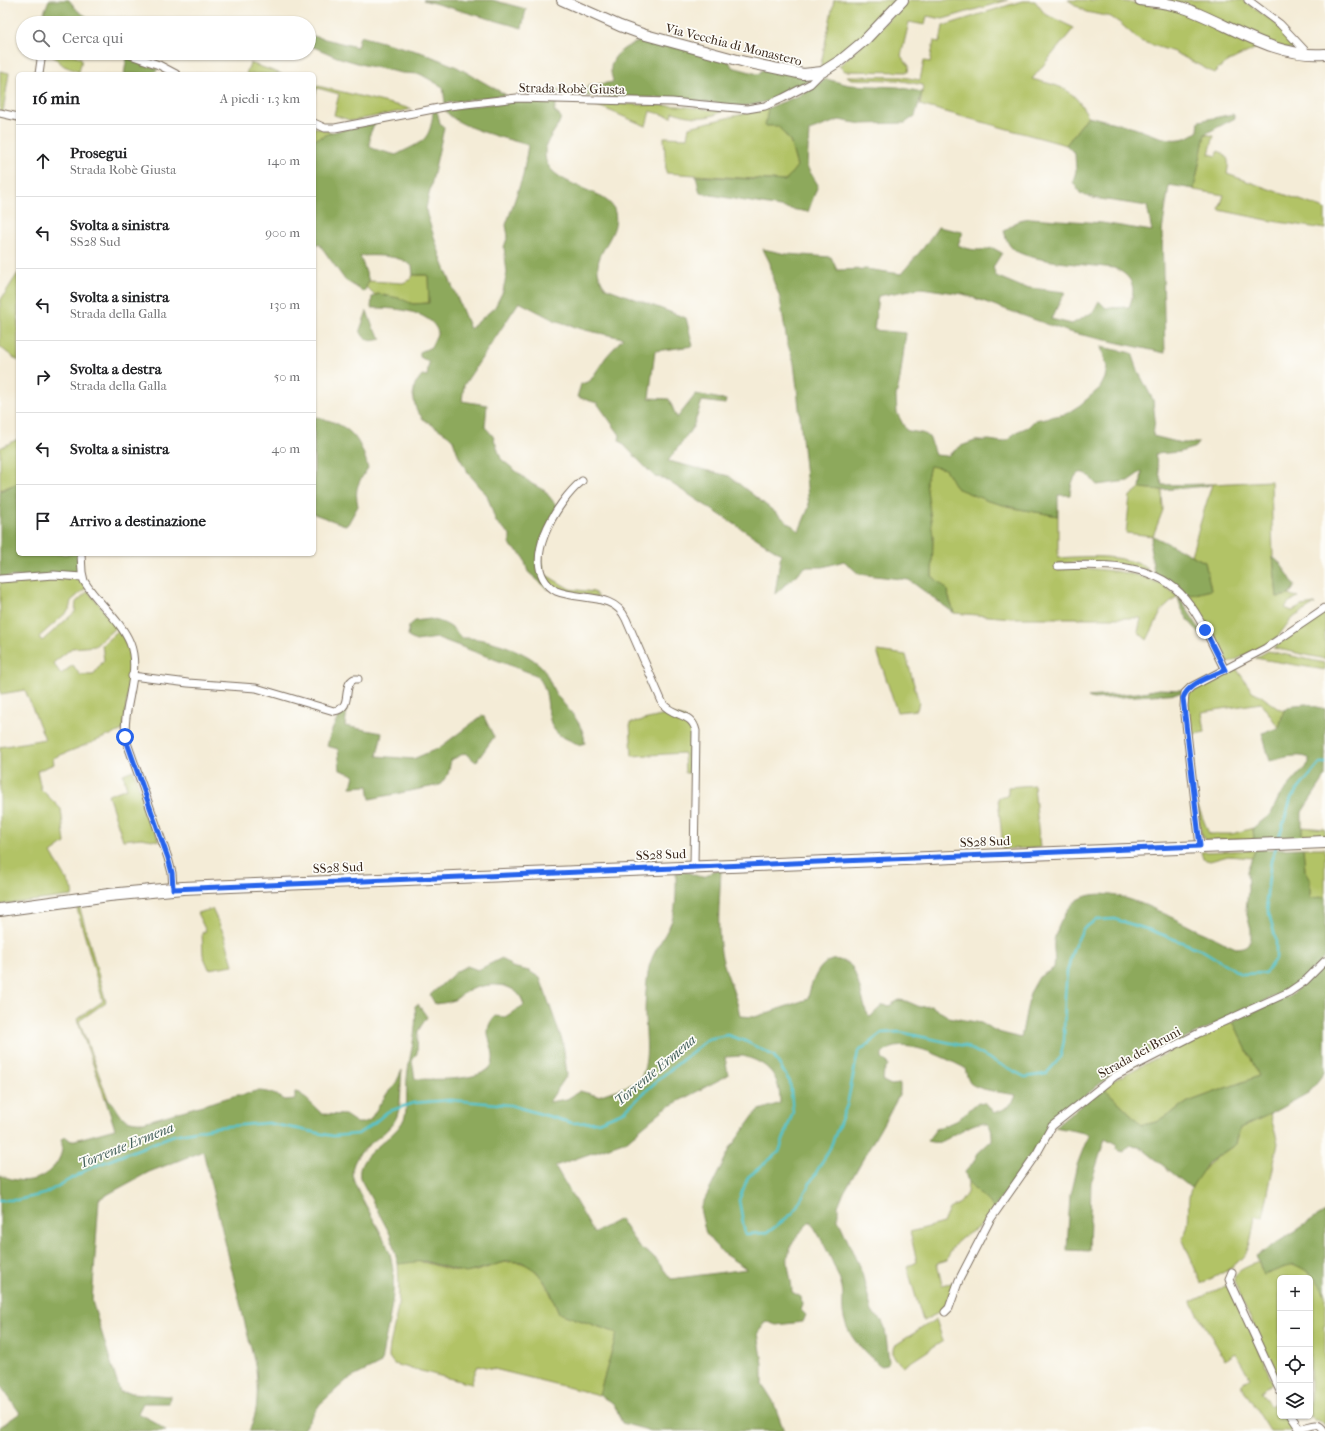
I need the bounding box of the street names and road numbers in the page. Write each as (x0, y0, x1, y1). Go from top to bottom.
street label: Via Vecchia di Monastero (663, 20, 804, 69)
street label: Strada Robè Giusta (519, 80, 626, 97)
street label: SS28 Sud (960, 833, 1011, 850)
street label: SS28 Sud (636, 846, 687, 863)
street label: SS28 Sud (313, 859, 364, 876)
street label: Strada dei Bruni (1096, 1024, 1183, 1081)

